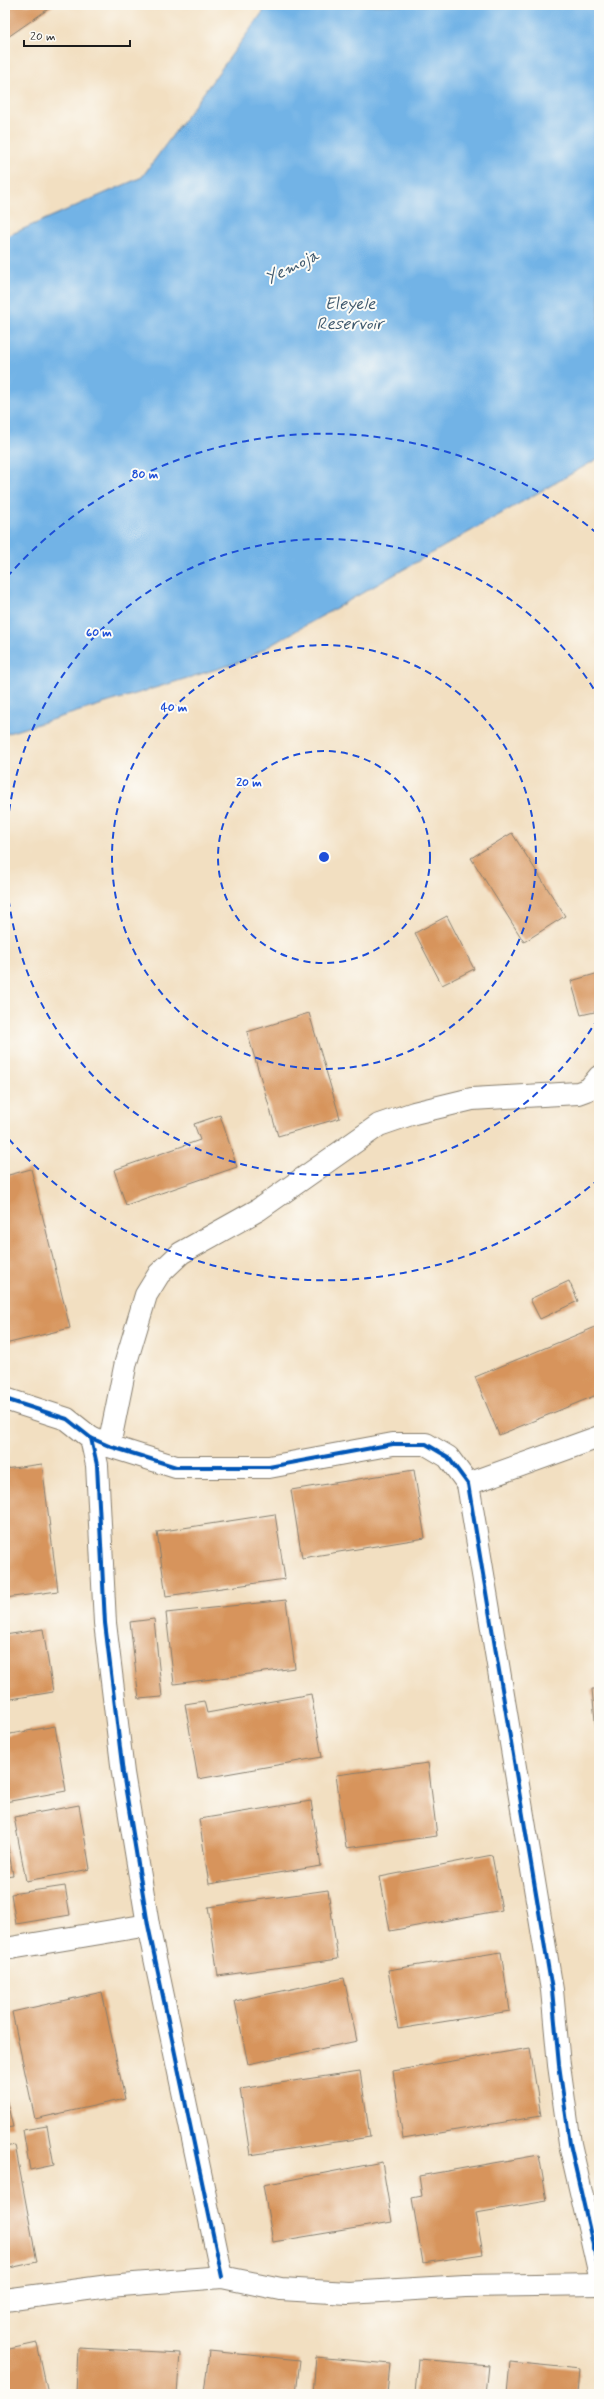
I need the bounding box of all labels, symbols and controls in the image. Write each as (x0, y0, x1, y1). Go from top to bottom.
scale bar (24, 22, 130, 48)
text: 20 m (30, 29, 56, 45)
water label: Yemoja (261, 244, 323, 289)
water label: Eleyele Reservoir (317, 293, 386, 335)
text: 80 m (132, 467, 159, 483)
text: 60 m (86, 625, 112, 641)
text: 40 m (161, 700, 188, 716)
text: 20 m (236, 775, 262, 791)
centre of rings (317, 850, 331, 864)

